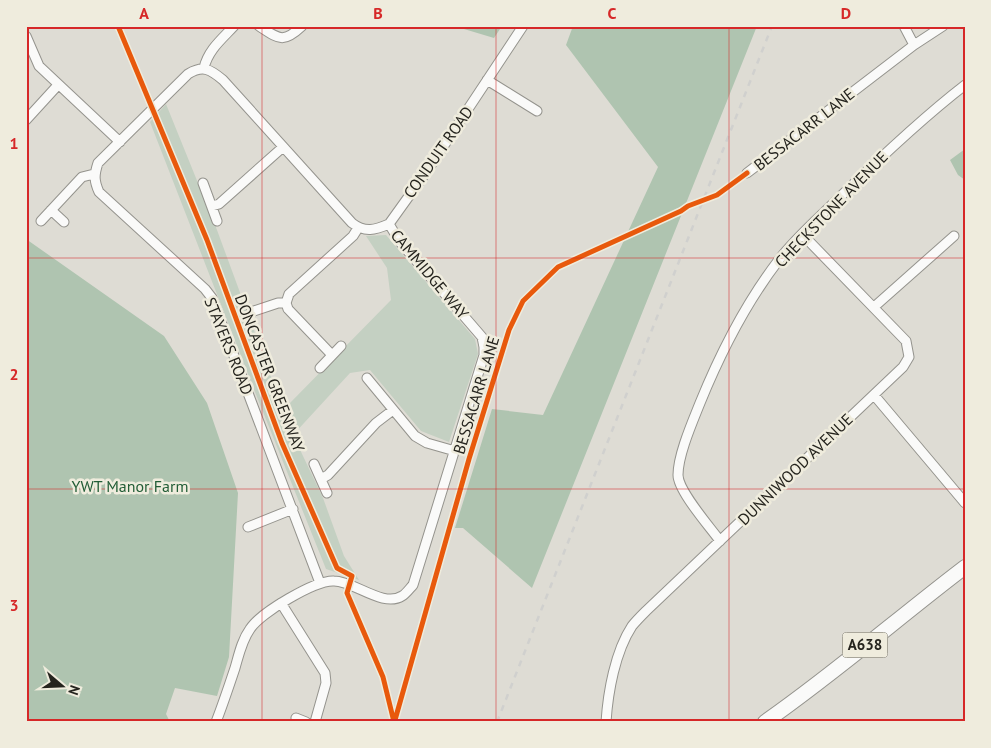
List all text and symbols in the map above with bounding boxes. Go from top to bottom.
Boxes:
text: A [139,3,149,23]
text: B [373,3,383,23]
text: C [608,3,617,23]
text: D [841,3,851,23]
street label: BESSACARR LANE [750,83,858,175]
street label: CONDUIT ROAD [399,102,477,202]
text: 1 [9,133,19,153]
street label: CHECKSTONE AVENUE [770,147,892,271]
street label: CAMMIDGE WAY [387,225,473,323]
street label: DONCASTER GREENWAY [231,291,309,455]
street label: STAYERS ROAD [200,294,258,398]
street label: BESSACARR LANE [449,334,503,456]
text: 2 [9,364,19,384]
street label: DUNNIWOOD AVENUE [733,409,857,529]
park label: YWT Manor Farm [72,476,188,496]
text: 3 [9,595,19,615]
road number: A638 [842,632,888,658]
north arrow [38,660,88,710]
text: N [64,683,84,698]

